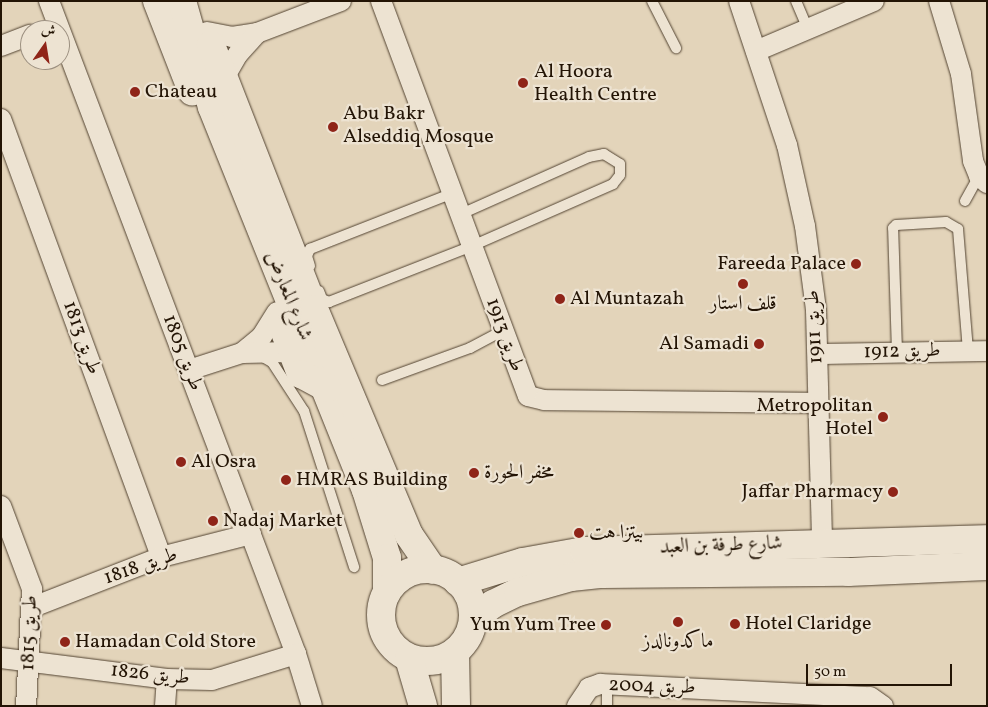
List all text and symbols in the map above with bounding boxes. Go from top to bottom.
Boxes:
north arrow [20,20,70,70]
text: ش [39,20,57,42]
place label: Al Hoora Health Centre [534,60,657,107]
marker: Al Hoora Health Centre [516,76,530,90]
place label: Chateau [145,80,217,104]
marker: Chateau [129,86,141,98]
place label: Abu Bakr Alseddiq Mosque [343,103,494,150]
marker: Abu Bakr Alseddiq Mosque [327,121,339,133]
street label: شارع المعارض [259,248,317,344]
place label: Fareeda Palace [717,252,846,276]
marker: Fareeda Palace [850,258,862,270]
marker: قلف استار [737,278,749,290]
place label: Al Muntazah [570,287,684,311]
street label: طريق 1911 [801,289,829,365]
place label: قلف استار [709,292,777,316]
marker: Al Muntazah [554,293,566,305]
street label: طريق 1913 [480,295,528,375]
street label: طريق 1813 [57,298,105,378]
street label: طريق 1805 [156,311,208,395]
place label: Al Samadi [659,332,749,356]
marker: Al Samadi [753,338,765,350]
street label: طريق 1912 [863,339,941,365]
place label: Metropolitan Hotel [756,394,873,441]
marker: Metropolitan Hotel [877,411,889,423]
place label: Al Osra [191,450,257,474]
marker: Al Osra [175,456,187,468]
place label: مخفر الحورة [484,461,554,485]
marker: مخفر الحورة [468,467,480,479]
place label: HMRAS Building [296,468,448,492]
marker: HMRAS Building [280,474,292,486]
place label: Jaffar Pharmacy [742,480,883,504]
marker: Jaffar Pharmacy [887,486,899,498]
place label: Nadaj Market [223,509,343,533]
marker: Nadaj Market [207,515,219,527]
place label: بيتزا هت [589,521,643,545]
marker: بيتزا هت [573,527,585,539]
street label: شارع طرفة بن العبد [659,532,783,560]
street label: طريق 1818 [101,543,181,591]
street label: طريق 1815 [17,595,43,671]
place label: Hotel Claridge [745,612,871,636]
place label: Yum Yum Tree [469,613,596,637]
marker: ماكدونالدز [672,616,684,628]
marker: Hotel Claridge [729,618,741,630]
marker: Yum Yum Tree [600,619,612,631]
place label: Hamadan Cold Store [75,630,256,654]
place label: ماكدونالدز [643,630,713,654]
marker: Hamadan Cold Store [59,636,71,648]
scale bar [808,654,954,686]
street label: طريق 1826 [109,659,191,691]
text: 50 m [814,662,846,683]
street label: طريق 2004 [608,673,696,701]

